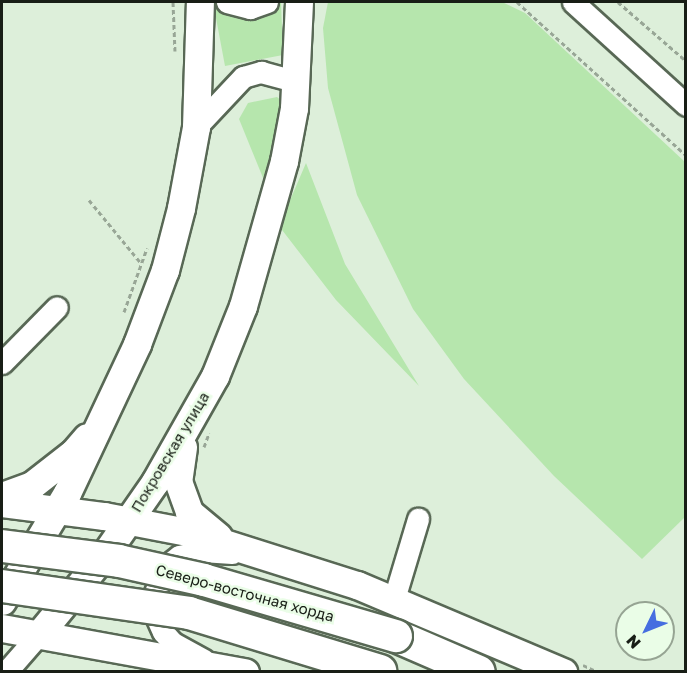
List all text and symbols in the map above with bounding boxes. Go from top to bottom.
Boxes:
street label: Покровская улица [127,389,213,515]
street label: Северо-восточная хорда [154,561,336,625]
north arrow [615,601,675,661]
text: N [622,631,645,653]

